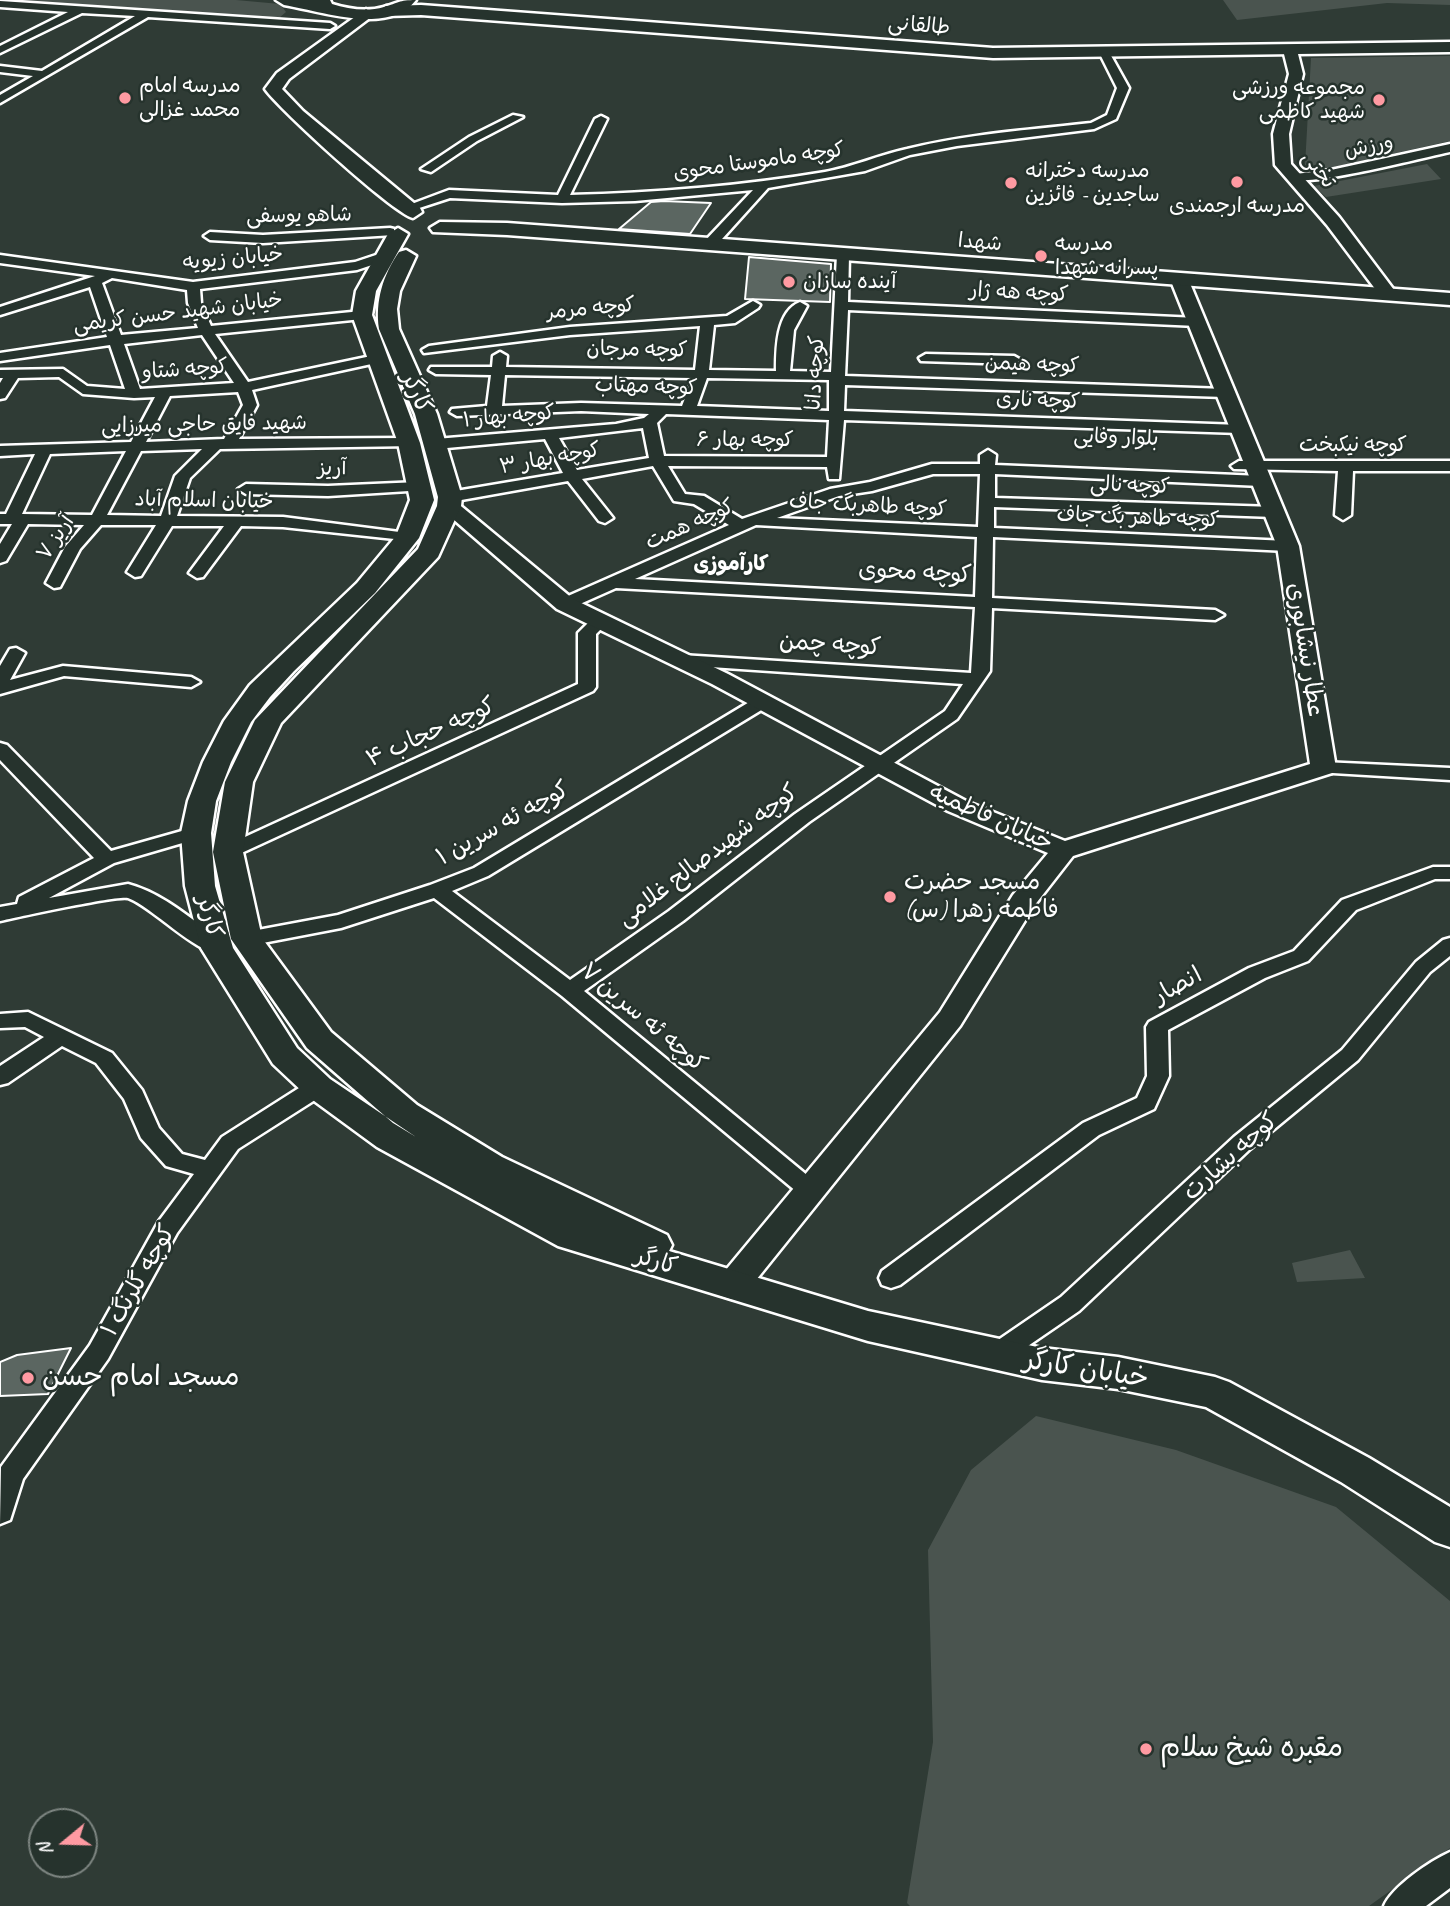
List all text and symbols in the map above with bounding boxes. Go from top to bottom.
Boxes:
street label: طالقانی [887,11,951,41]
place label: مدرسه امام محمد غزالی [139,73,241,123]
place label: مجموعه ورزشی شهید کاظمی [1232,75,1365,125]
marker: مدرسه امام محمد غزالی [117,90,133,106]
marker: مجموعه ورزشی شهید کاظمی [1371,92,1387,108]
street label: ورزش [1342,130,1396,164]
street label: کوچه ماموستا محوی [672,138,846,186]
street label: تختی [1296,146,1340,194]
place label: مدرسه دخترانه ساجدین - فائزین [1025,158,1160,208]
marker: مدرسه ارجمندی [1229,174,1245,190]
marker: مدرسه دخترانه ساجدین - فائزین [1003,175,1019,191]
place label: مدرسه ارجمندی [1169,193,1305,219]
street label: شاهو یوسفی [246,202,352,230]
street label: شهدا [957,229,1003,257]
place label: مدرسه پسرانه شهدا [1055,231,1158,281]
street label: خیابان زیویه [182,242,284,276]
marker: مدرسه پسرانه شهدا [1033,248,1049,264]
place label: آینده سازان [803,269,896,295]
marker: آینده سازان [781,274,797,290]
street label: کوچه هه ژار [969,278,1069,308]
street label: خیابان شهید حسن کریمی [72,288,284,338]
street label: کوچه مرمر [546,293,636,325]
street label: کوچه دانا [801,335,831,411]
street label: کوچه مرجان [586,337,688,363]
street label: کوچه هیمن [984,351,1080,379]
street label: کوچه شتاو [141,354,229,386]
street label: کارگر [394,368,438,418]
street label: کوچه مهتاب [594,373,698,401]
street label: کوچه ناری [995,387,1081,415]
street label: کوچه بهار ۱ [462,400,556,434]
street label: شهید فایق حاجی میرزایی [101,411,307,439]
street label: بلوار وفایی [1073,424,1159,452]
street label: کوچه بهار ۶ [696,427,794,453]
street label: کوچه نیکبخت [1299,432,1407,458]
street label: کوچه بهار ۳ [498,438,602,480]
street label: آریز [317,456,347,482]
street label: کوچه نالی [1090,472,1170,500]
street label: خیابان اسلام آباد [134,487,274,515]
street label: کوچه طاهربگ جاف [788,489,948,523]
street label: کوچه همت [642,494,738,556]
street label: کوچه طاهر بگ جاف [1056,503,1220,533]
street label: آریز ۷ [32,511,80,565]
district label: کارآموزی [694,551,768,577]
street label: کوچه محوی [858,556,972,590]
street label: عطار نیشابوری [1280,581,1330,719]
street label: کوچه چمن [778,627,882,663]
street label: کوچه حجاب ۴ [362,692,500,774]
street label: کوچه ئه سرین ۱ [431,776,575,872]
street label: کوچه شهیدصالح غلامی [612,778,804,934]
street label: خیابان فاطمیه [925,778,1057,858]
place label: مسجد حضرت فاطمه زهرا (س) [904,869,1059,925]
marker: مسجد حضرت فاطمه زهرا (س) [882,889,898,905]
street label: کارگر [190,893,228,941]
street label: کوچه ئه سرین ۷ [574,957,712,1079]
street label: انصار [1149,961,1207,1011]
street label: کوچه بشارت [1177,1107,1285,1207]
street label: کوچه گلرنگ ۱ [96,1220,182,1342]
street label: کارگر [631,1242,681,1282]
street label: خیابان کارگر [1021,1344,1151,1396]
place label: مسجد امام حسن [42,1361,240,1395]
marker: مسجد امام حسن [20,1370,36,1386]
place label: مقبره شیخ سلام [1160,1732,1343,1766]
marker: مقبره شیخ سلام [1138,1741,1154,1757]
north arrow [28,1808,98,1878]
text: N [32,1840,58,1859]

